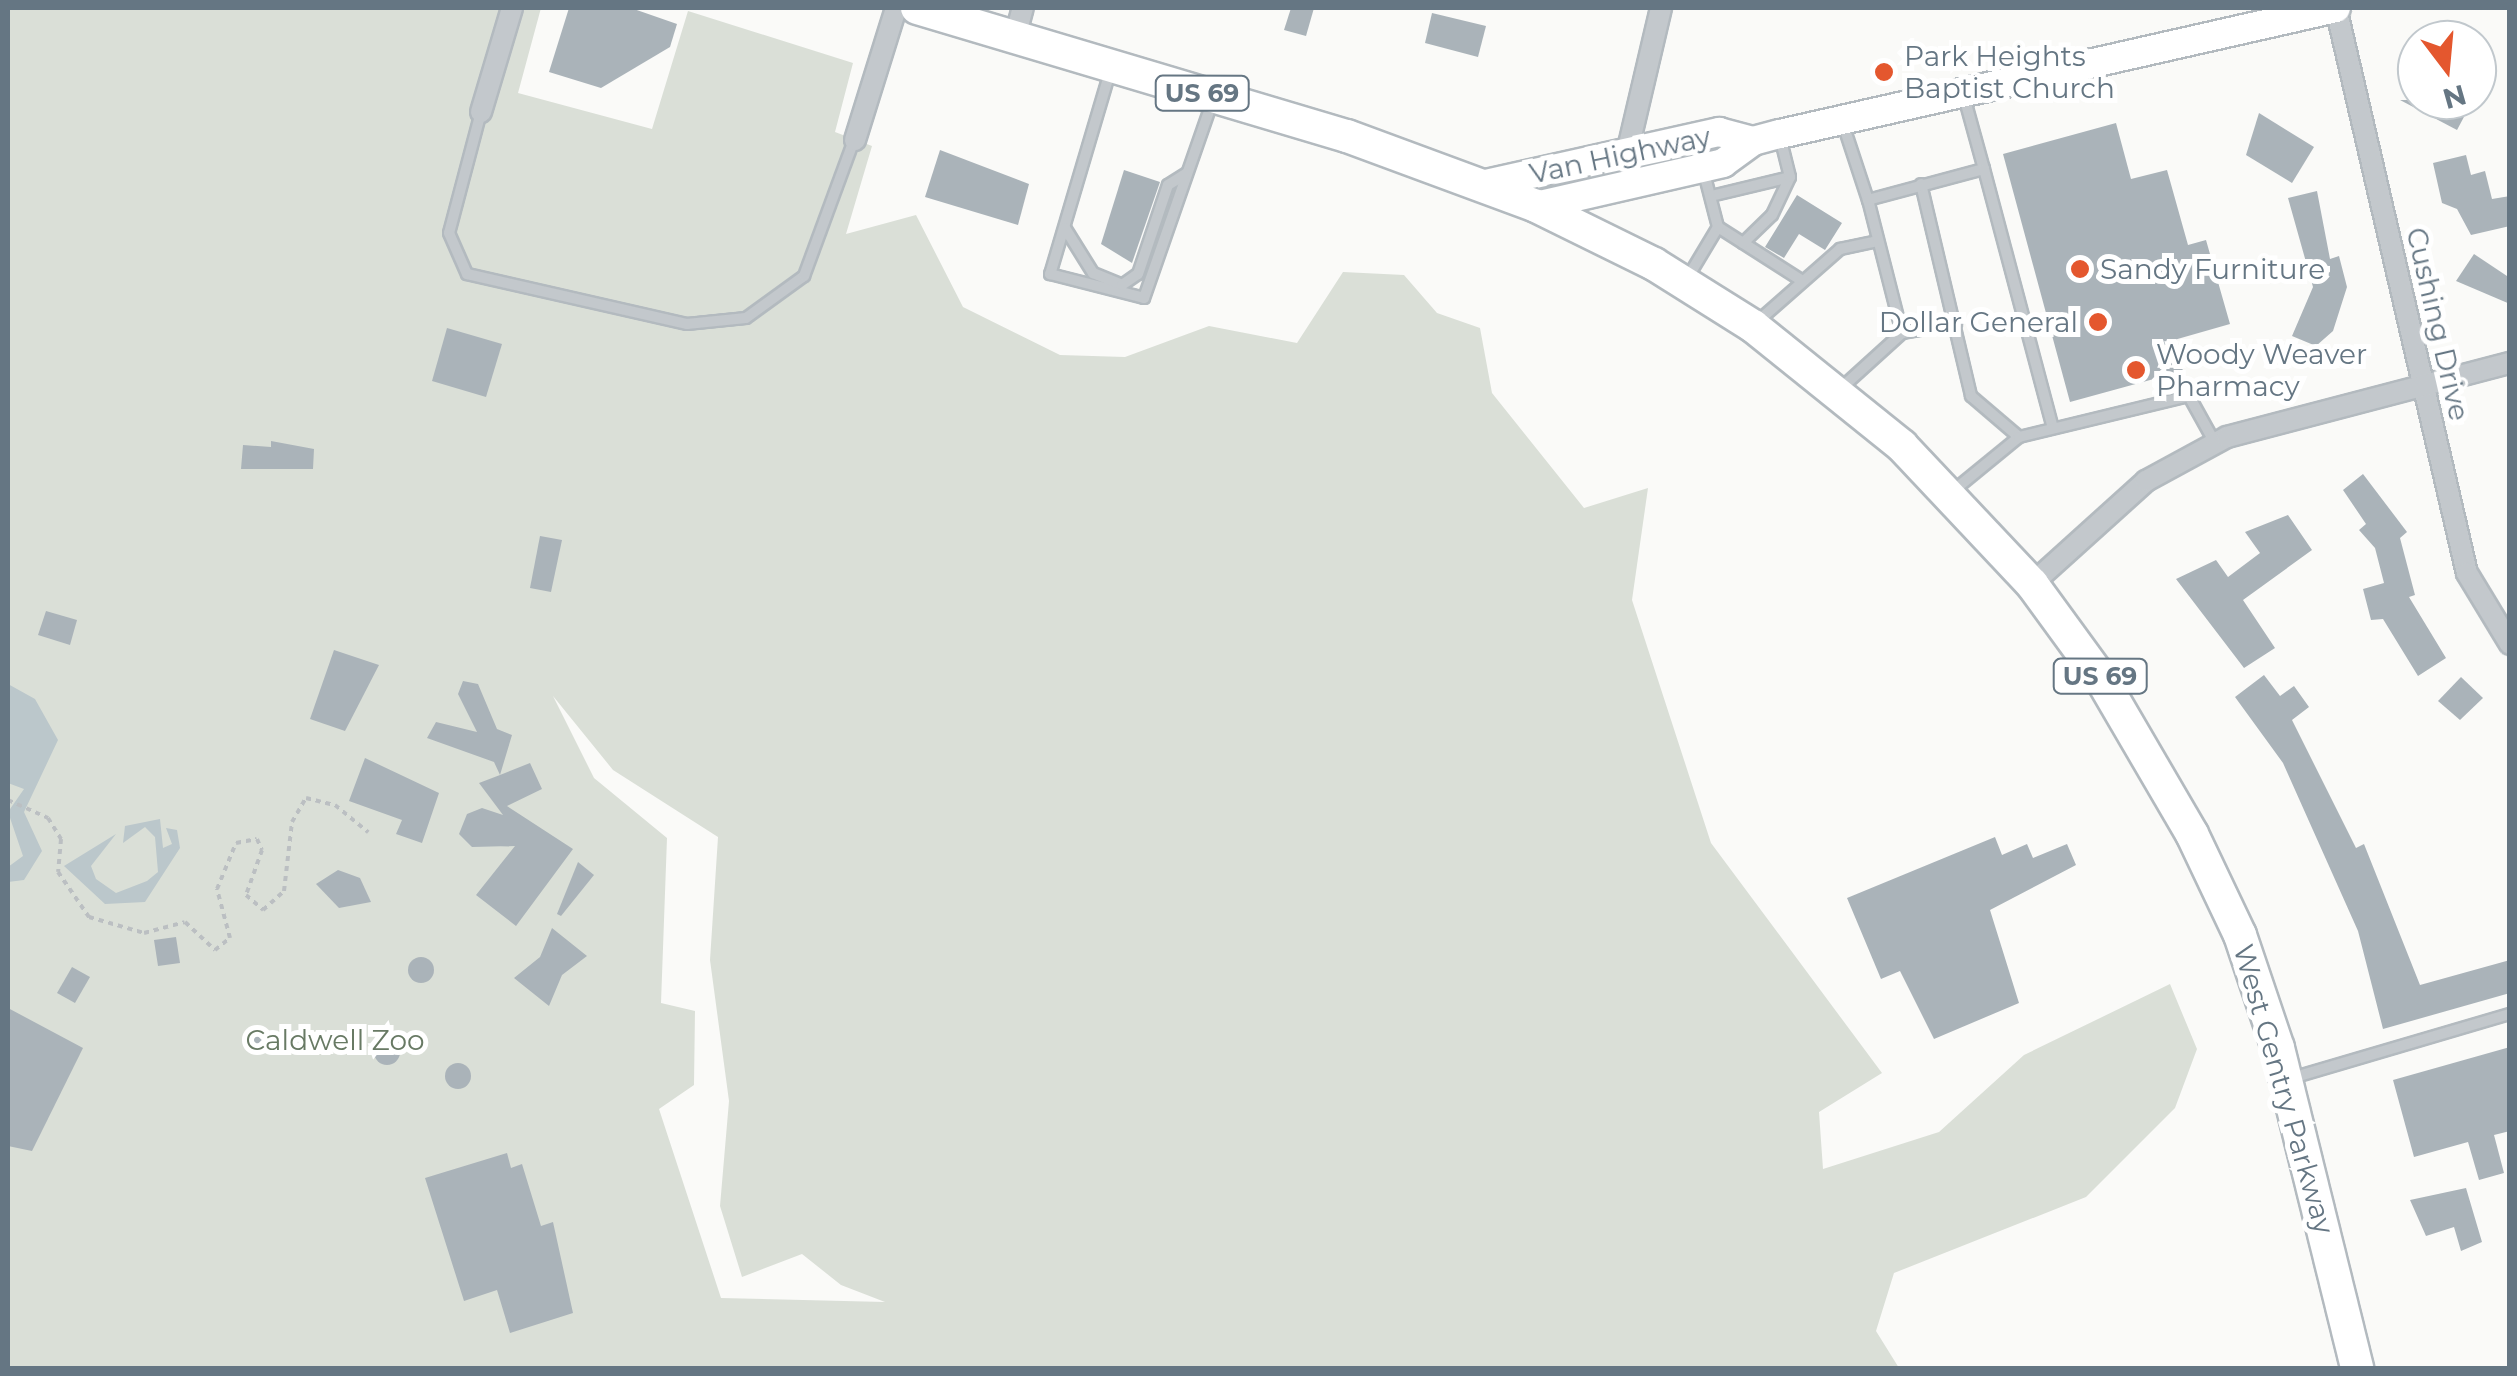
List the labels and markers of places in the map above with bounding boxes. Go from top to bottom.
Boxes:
place label: Park Heights Baptist Church [1904,39,2115,105]
marker: Park Heights Baptist Church [1873,61,1895,83]
place label: Sandy Furniture [2100,252,2325,286]
marker: Sandy Furniture [2069,258,2091,280]
place label: Dollar General [1879,305,2078,339]
marker: Dollar General [2087,311,2109,333]
place label: Woody Weaver Pharmacy [2156,337,2367,403]
marker: Woody Weaver Pharmacy [2125,359,2147,381]

